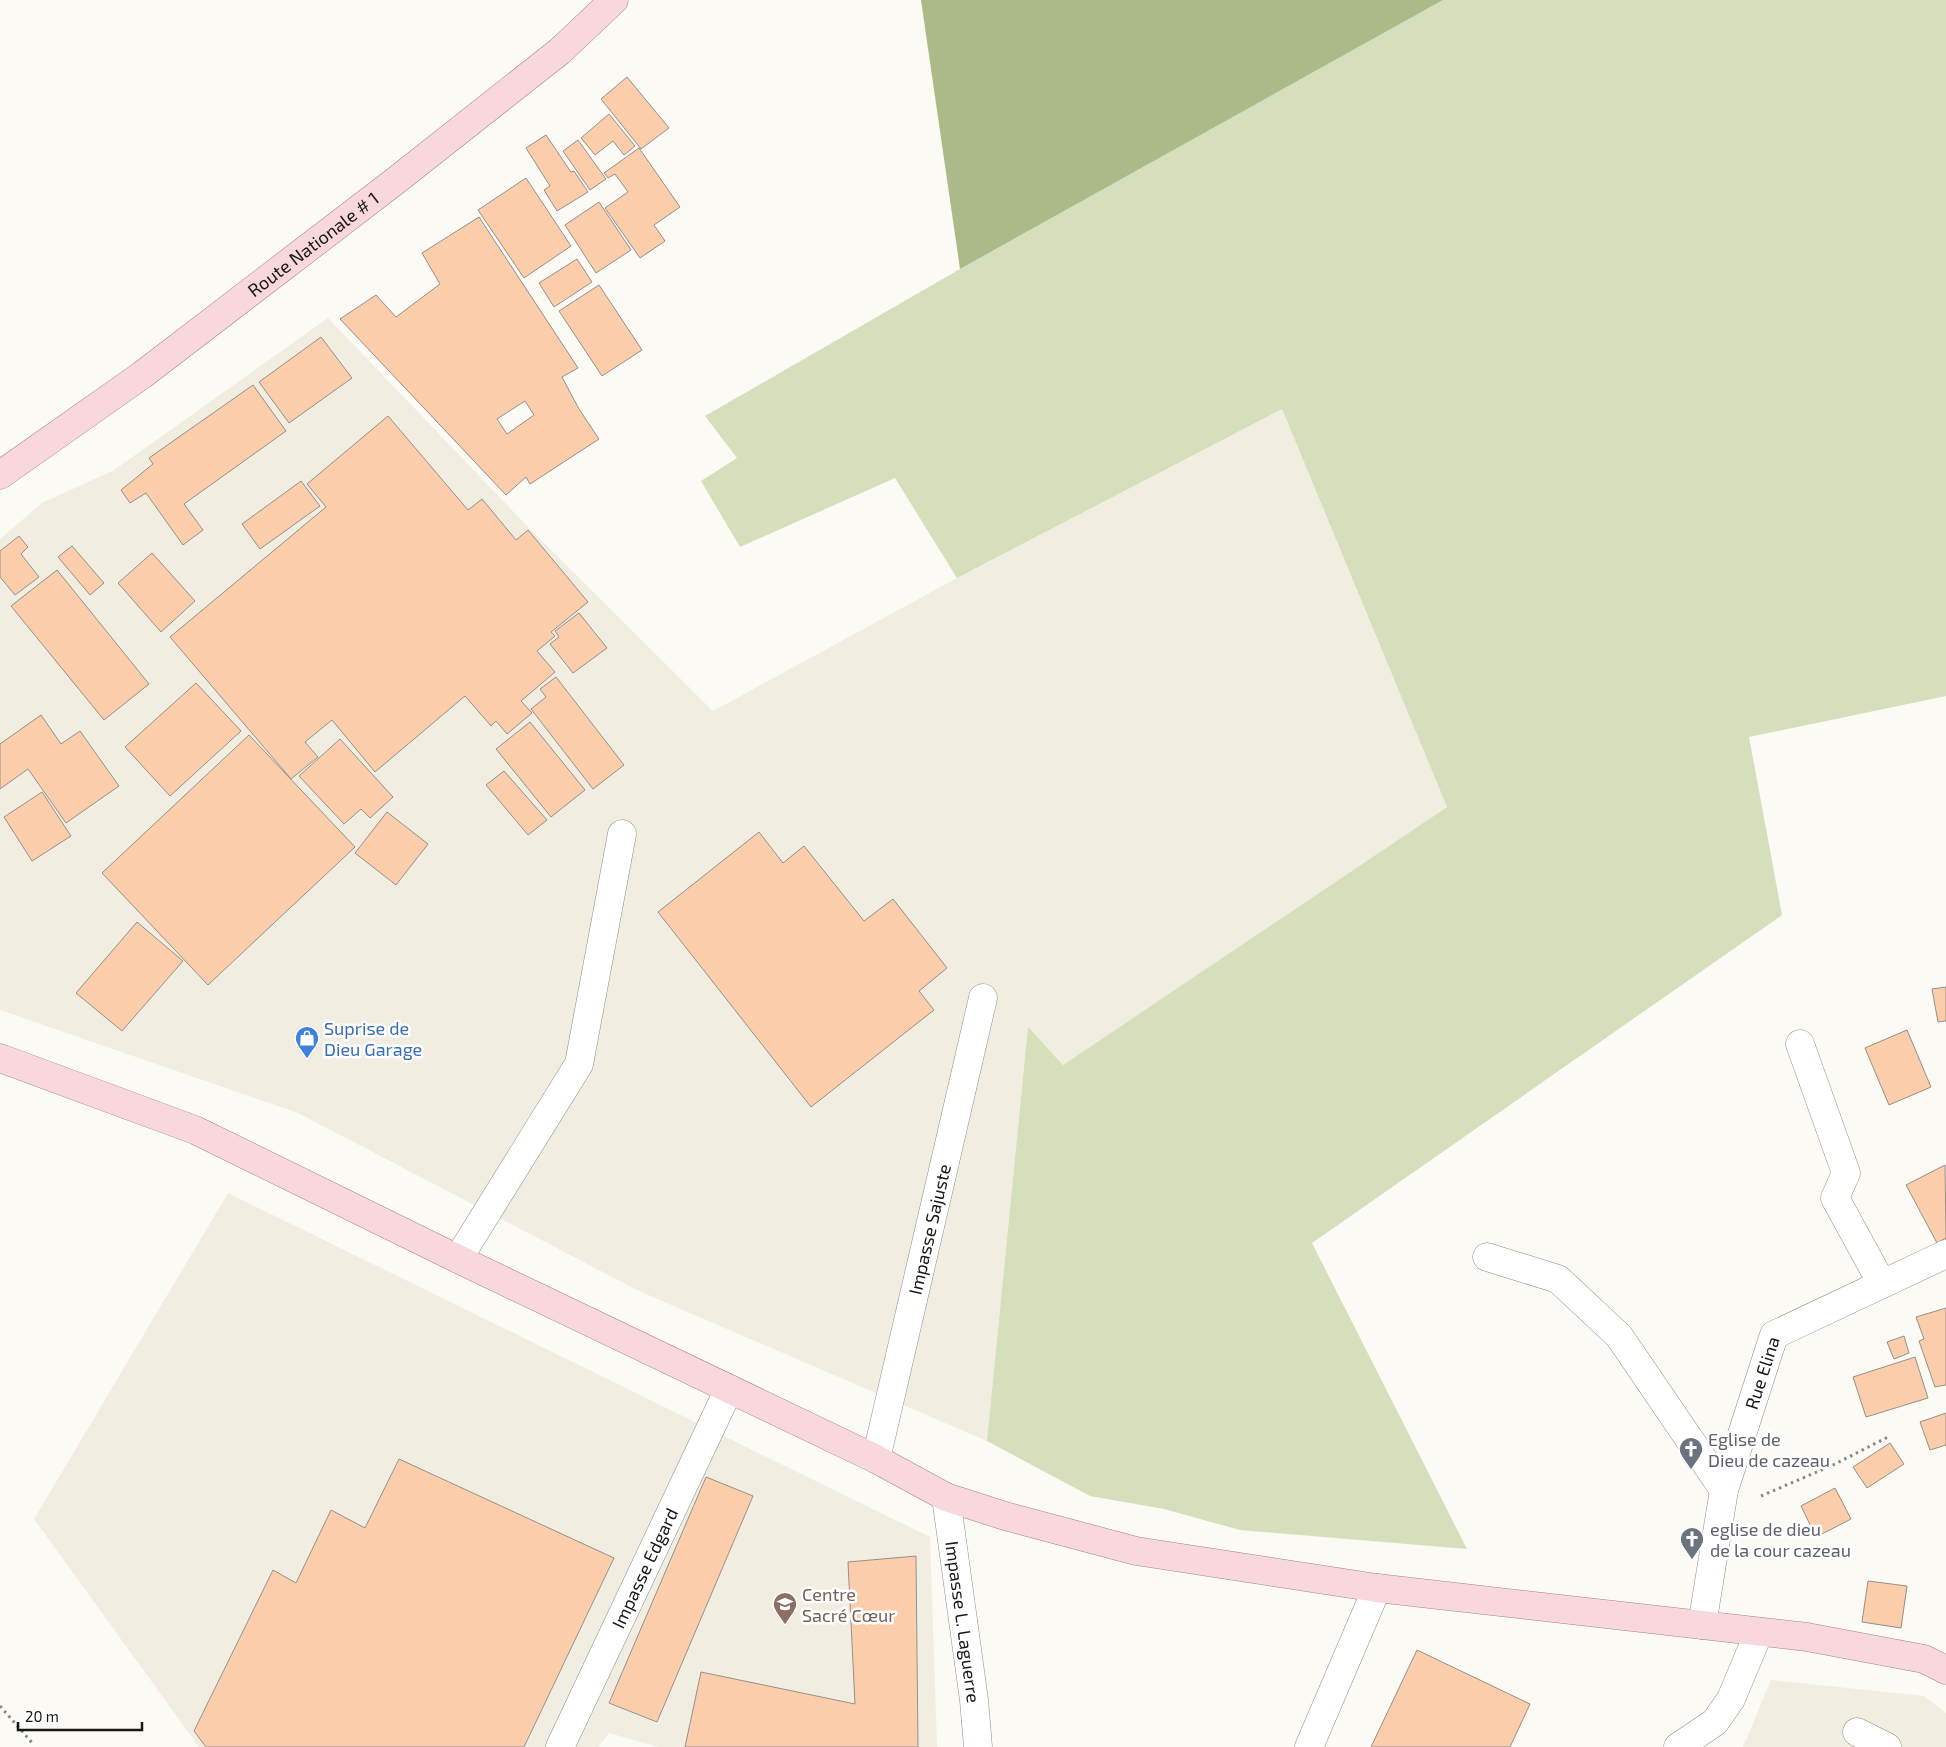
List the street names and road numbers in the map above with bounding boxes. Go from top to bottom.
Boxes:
street label: Route Nationale # 1 [243,187,383,301]
street label: Impasse Sajuste [904,1162,955,1297]
street label: Rue Elina [1740,1333,1784,1412]
street label: Impasse Edgard [607,1504,682,1632]
street label: Impasse L. Laguerre [941,1539,985,1704]

